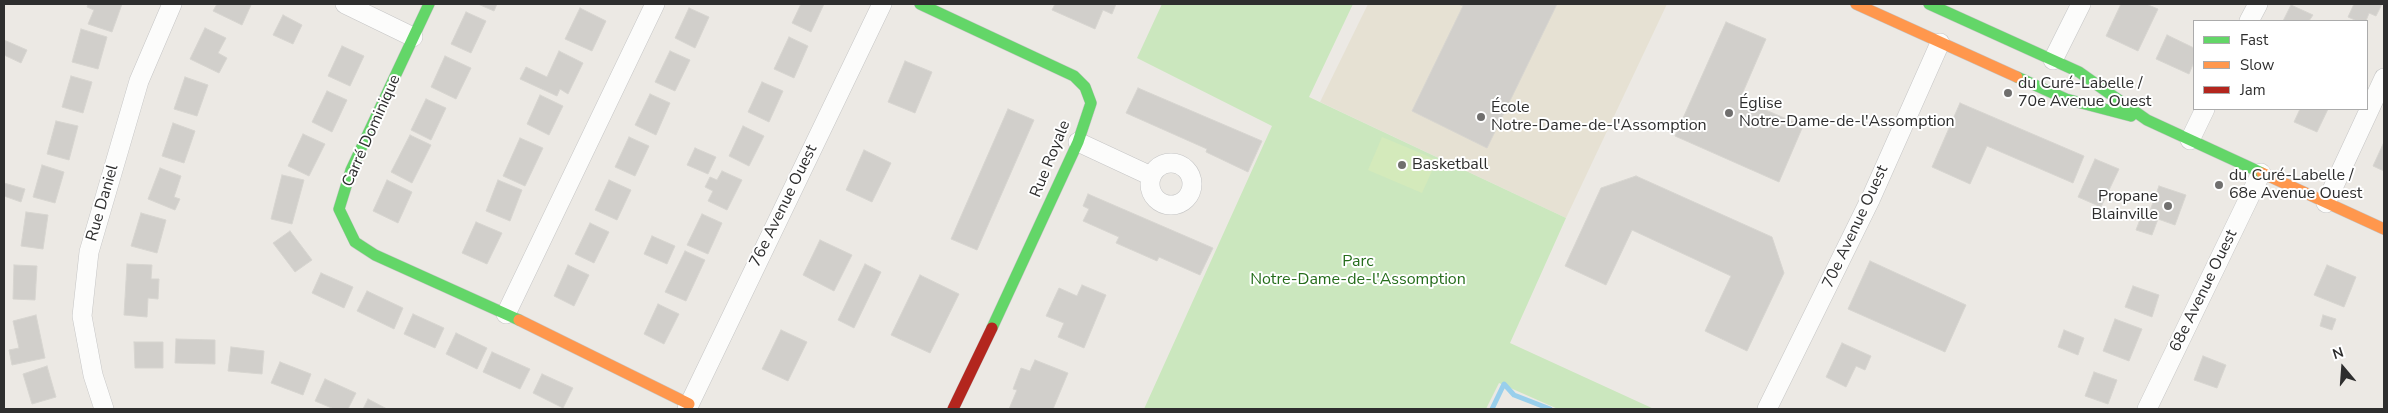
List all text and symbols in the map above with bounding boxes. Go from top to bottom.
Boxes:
legend [2193,20,2368,110]
text: Fast [2240,30,2268,50]
text: Slow [2240,55,2274,75]
street label: Carré Dominique [339,72,405,190]
place label: du Curé-Labelle / 70e Avenue Ouest [2018,74,2151,112]
text: Jam [2240,80,2266,100]
marker: du Curé-Labelle / 70e Avenue Ouest [2002,87,2014,99]
place label: Église Notre-Dame-de-l'Assomption [1739,94,1955,132]
place label: École Notre-Dame-de-l'Assomption [1491,98,1707,136]
marker: Église Notre-Dame-de-l'Assomption [1723,107,1735,119]
marker: École Notre-Dame-de-l'Assomption [1475,111,1487,123]
street label: Rue Royale [1027,118,1075,200]
street label: 76e Avenue Ouest [746,142,822,270]
place label: Basketball [1412,155,1488,175]
marker: Basketball [1396,159,1408,171]
street label: Rue Daniel [83,163,123,243]
street label: 70e Avenue Ouest [1819,163,1893,291]
place label: du Curé-Labelle / 68e Avenue Ouest [2229,166,2362,204]
marker: du Curé-Labelle / 68e Avenue Ouest [2213,179,2225,191]
place label: Propane Blainville [2091,187,2158,225]
marker: Propane Blainville [2162,200,2174,212]
street label: 68e Avenue Ouest [2166,227,2242,355]
park label: Parc Notre-Dame-de-l'Assomption [1250,252,1466,290]
north arrow [2318,343,2368,393]
text: N [2330,343,2346,364]

